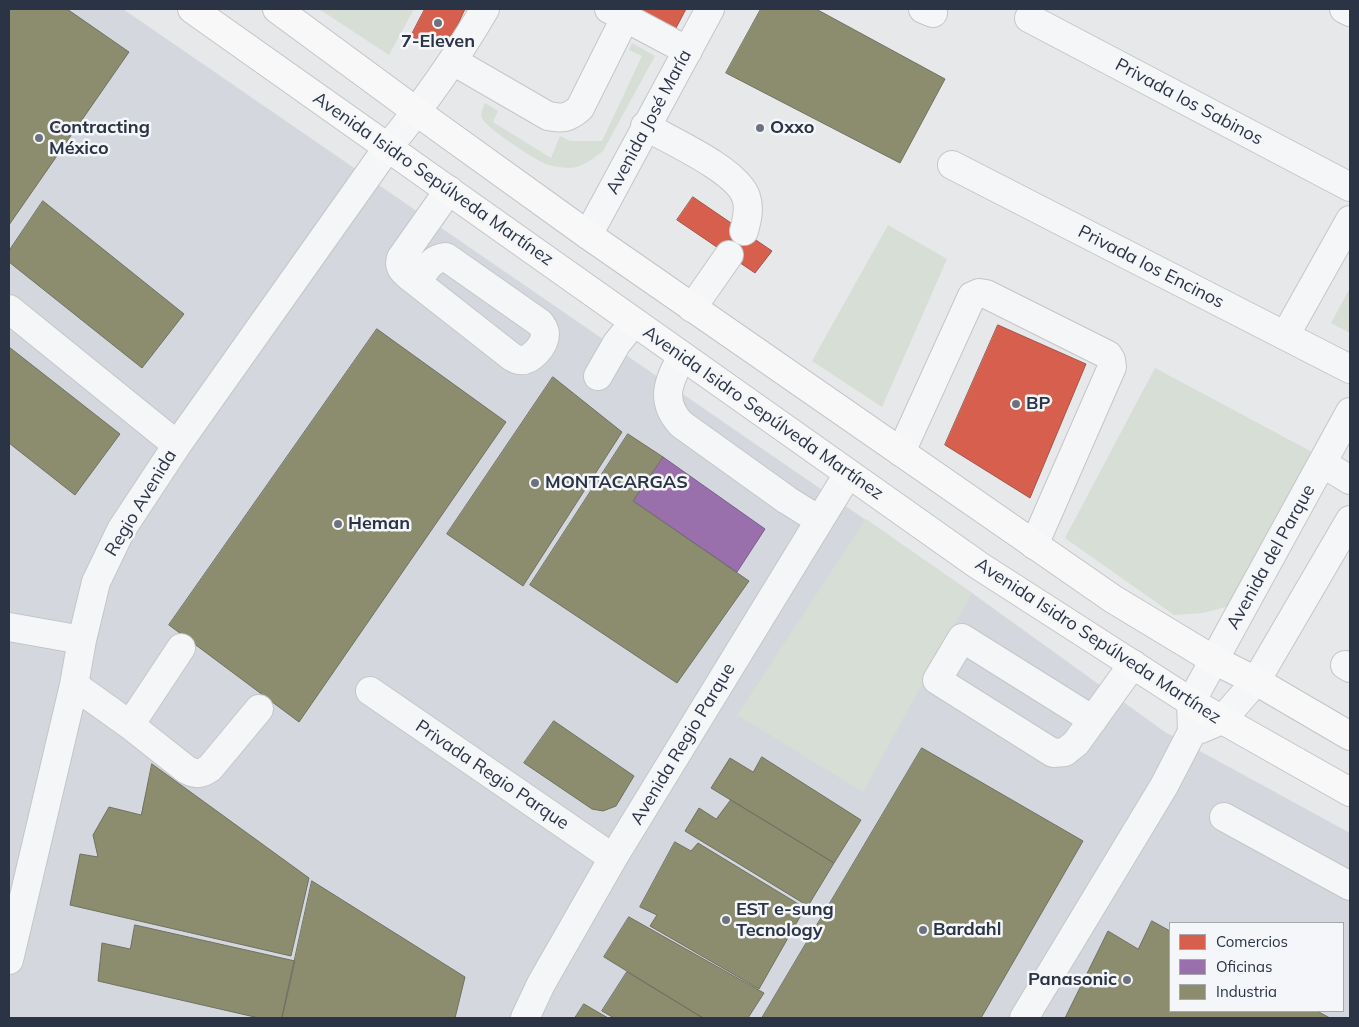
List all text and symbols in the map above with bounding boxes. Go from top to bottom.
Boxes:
marker: 7-Eleven [432,17,444,29]
place label: 7-Eleven [401,31,475,53]
street label: Avenida José María [602,46,696,198]
street label: Privada los Sabinos [1112,54,1266,150]
street label: Avenida Isidro Sepúlveda Martínez [309,87,557,271]
place label: Contracting México [49,117,150,160]
place label: Oxxo [770,117,814,139]
marker: Oxxo [754,122,766,134]
marker: Contracting México [33,132,45,144]
street label: Privada los Encinos [1074,221,1228,313]
street label: Avenida Isidro Sepúlveda Martínez [639,321,887,505]
place label: BP [1026,393,1050,415]
marker: BP [1010,398,1022,410]
street label: Regio Avenida [101,446,181,560]
place label: MONTACARGAS [545,472,688,494]
marker: MONTACARGAS [529,477,541,489]
street label: Avenida del Parque [1222,481,1320,633]
place label: Heman [348,513,410,535]
marker: Heman [332,518,344,530]
street label: Avenida Isidro Sepúlveda Martínez [971,553,1225,729]
street label: Avenida Regio Parque [626,659,740,829]
street label: Privada Regio Parque [411,716,573,834]
place label: EST e-sung Tecnology [736,899,834,942]
marker: EST e-sung Tecnology [720,914,732,926]
place label: Bardahl [933,919,1001,941]
legend [1169,922,1344,1012]
marker: Bardahl [917,924,929,936]
text: Comercios [1216,932,1288,951]
text: Oficinas [1216,957,1272,976]
place label: Panasonic [1028,969,1117,991]
marker: Panasonic [1121,974,1133,986]
text: Industria [1216,982,1277,1001]

